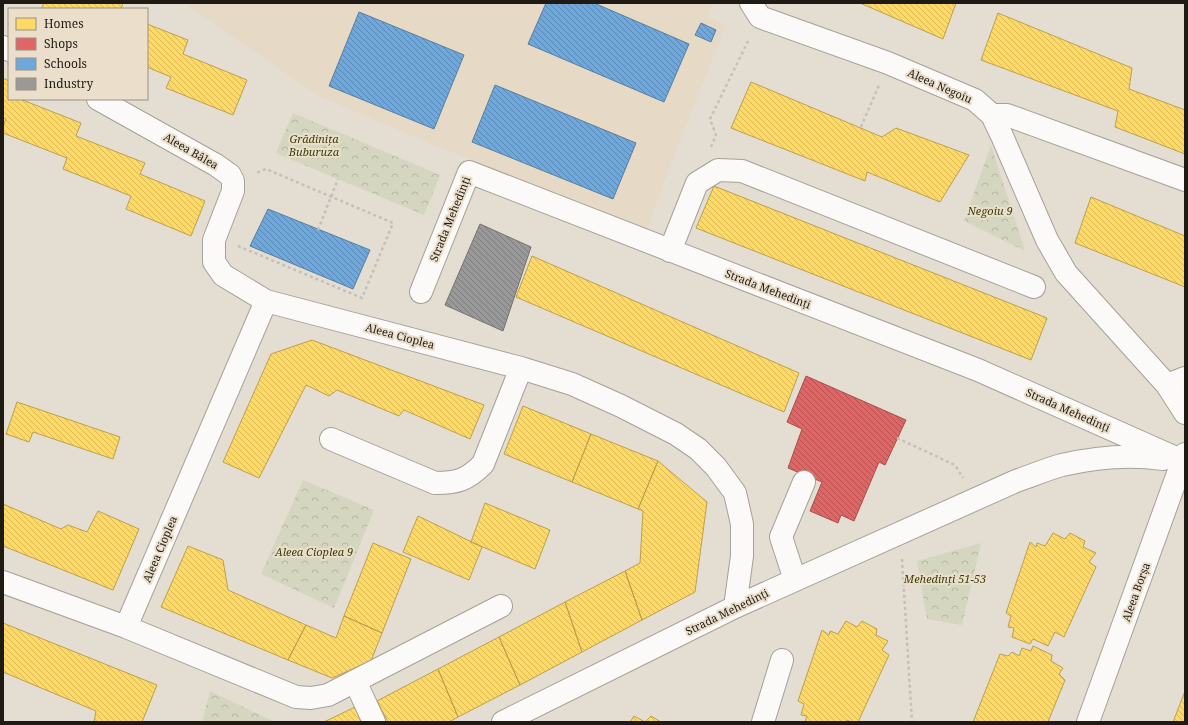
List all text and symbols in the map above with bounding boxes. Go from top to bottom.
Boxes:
legend [8,8,148,100]
text: Homes [44,15,84,32]
text: Shops [44,35,78,52]
text: Schools [44,55,87,72]
street label: Aleea Negoiu [906,65,975,106]
text: Industry [44,75,93,92]
street label: Aleea Bâlea [161,129,221,172]
park label: Grădinița Buburuza [288,131,340,159]
street label: Strada Mehedinți [426,174,474,264]
park label: Negoiu 9 [966,203,1013,218]
street label: Strada Mehedinți [723,265,814,312]
street label: Aleea Cioplea [364,319,436,352]
street label: Strada Mehedinți [1024,384,1113,435]
street label: Aleea Cioplea [139,513,180,584]
park label: Aleea Cioplea 9 [274,544,353,559]
street label: Aleea Borșa [1118,560,1153,623]
park label: Mehedinți 51-53 [903,571,986,586]
street label: Strada Mehedinți [683,585,771,638]

